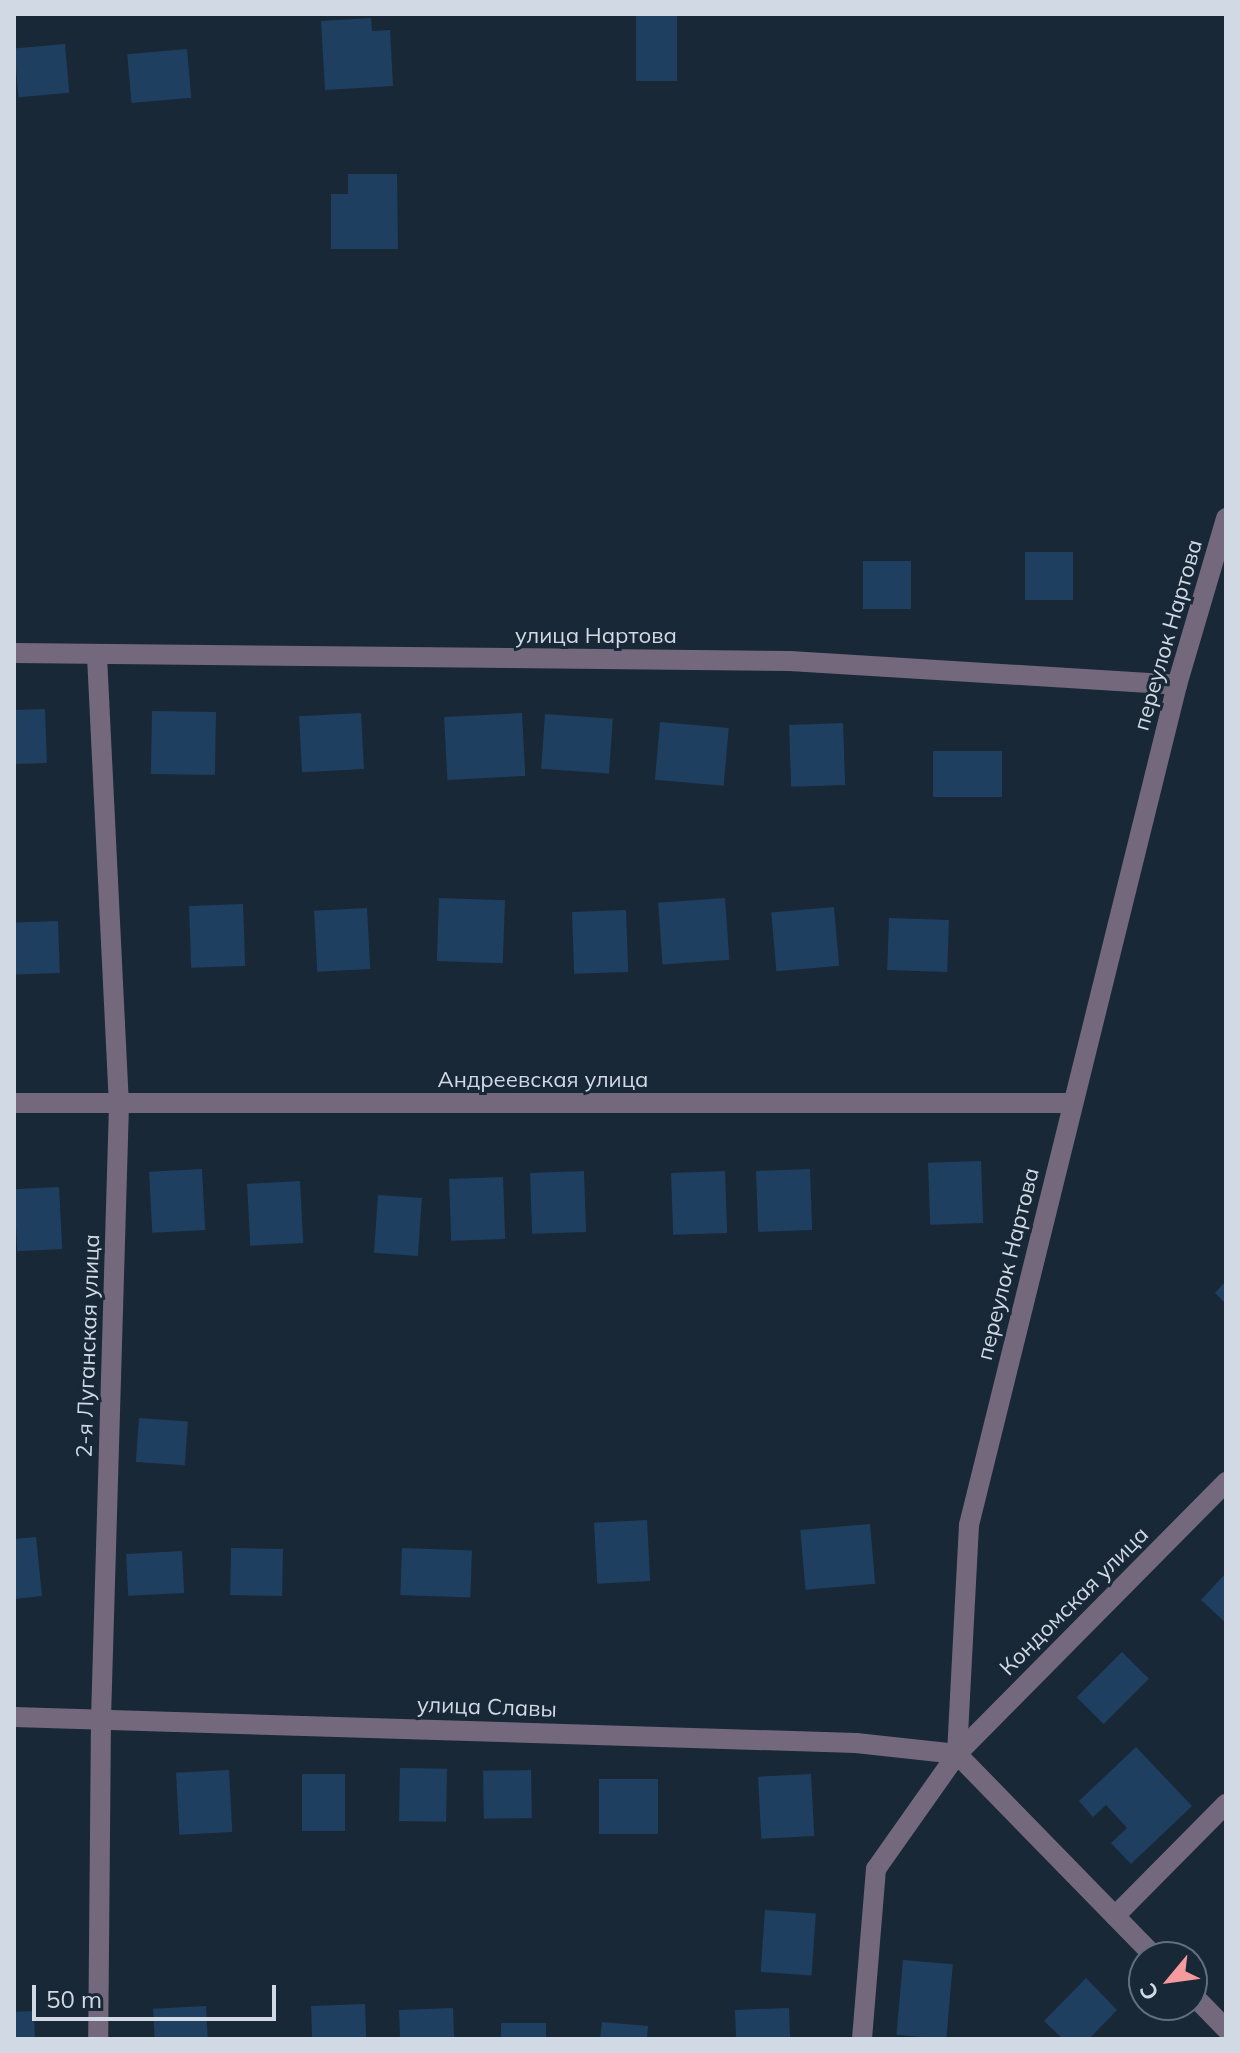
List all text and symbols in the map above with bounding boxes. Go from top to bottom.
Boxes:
street label: переулок Нартова [1128,536,1208,734]
street label: улица Нартова [515,623,677,649]
street label: Андреевская улица [437,1067,649,1093]
street label: переулок Нартова [971,1165,1045,1363]
street label: 2-я Луганская улица [71,1234,105,1458]
street label: Кондомская улица [994,1521,1154,1681]
street label: улица Славы [417,1691,557,1723]
north arrow [1128,1941,1208,2021]
scale bar [36,1969,280,2019]
text: С [1133,1978,1165,2005]
text: 50 m [46,1984,102,2014]

